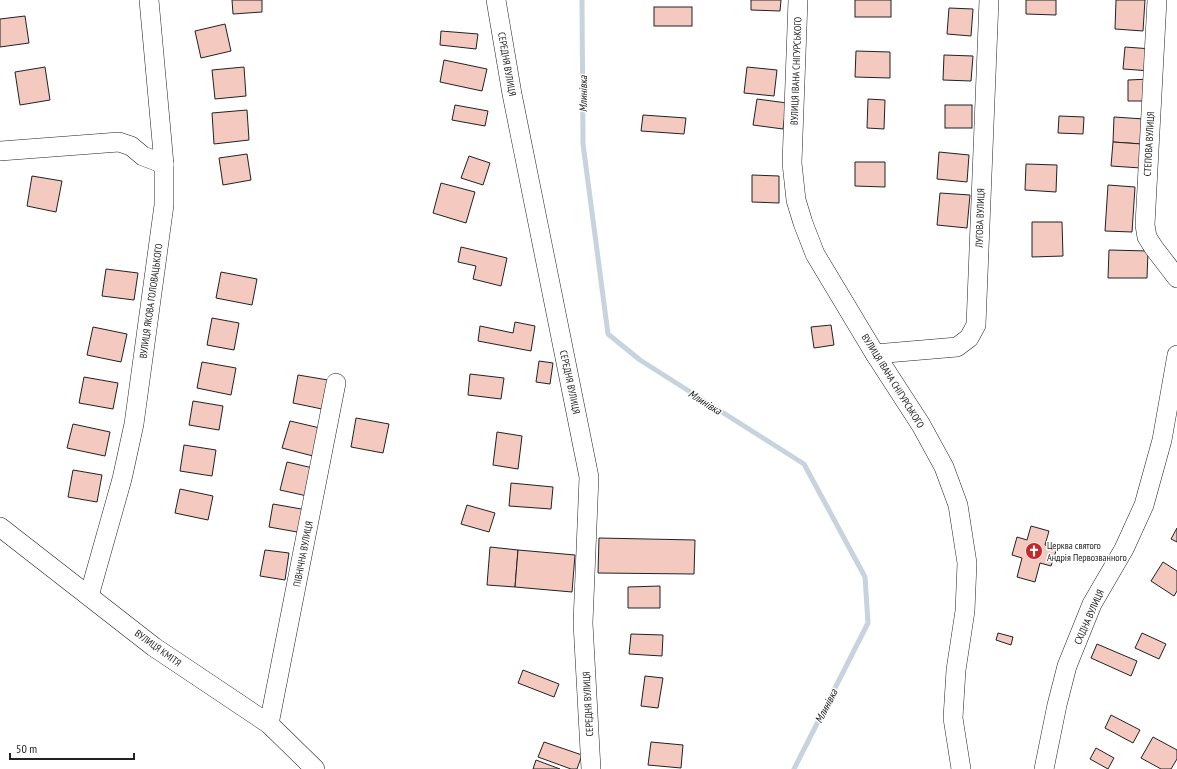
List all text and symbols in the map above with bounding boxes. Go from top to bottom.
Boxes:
street label: ВУЛИЦЯ ІВАНА СНІГУРСЬКОГО [788,16,804,125]
street label: СЕРЕДНЯ ВУЛИЦЯ [495,31,519,97]
water label: Млинівка [576,75,590,112]
street label: СТЕПОВА ВУЛИЦЯ [1141,111,1157,177]
street label: ЛУГОВА ВУЛИЦЯ [972,188,988,249]
street label: ВУЛИЦЯ ЯКОВА ГОЛОВАЦЬКОГО [136,242,166,359]
street label: ВУЛИЦЯ ІВАНА СНІГУРСЬКОГО [859,332,928,431]
street label: СЕРЕДНЯ ВУЛИЦЯ [557,349,583,415]
water label: Млинівка [686,386,725,418]
street label: ПІВНІЧНА ВУЛИЦЯ [290,520,316,588]
place label: Церква святого Андрія Первозванного [1047,539,1127,564]
church icon: Церква святого Андрія Первозванного [1024,541,1044,561]
street label: СХІДНА ВУЛИЦЯ [1071,588,1107,646]
street label: ВУЛИЦЯ КМІТЯ [132,627,184,669]
street label: СЕРЕДНЯ ВУЛИЦЯ [580,671,596,737]
water label: Млинівка [811,686,841,725]
scale bar [10,735,134,761]
text: 50 m [16,741,37,756]

